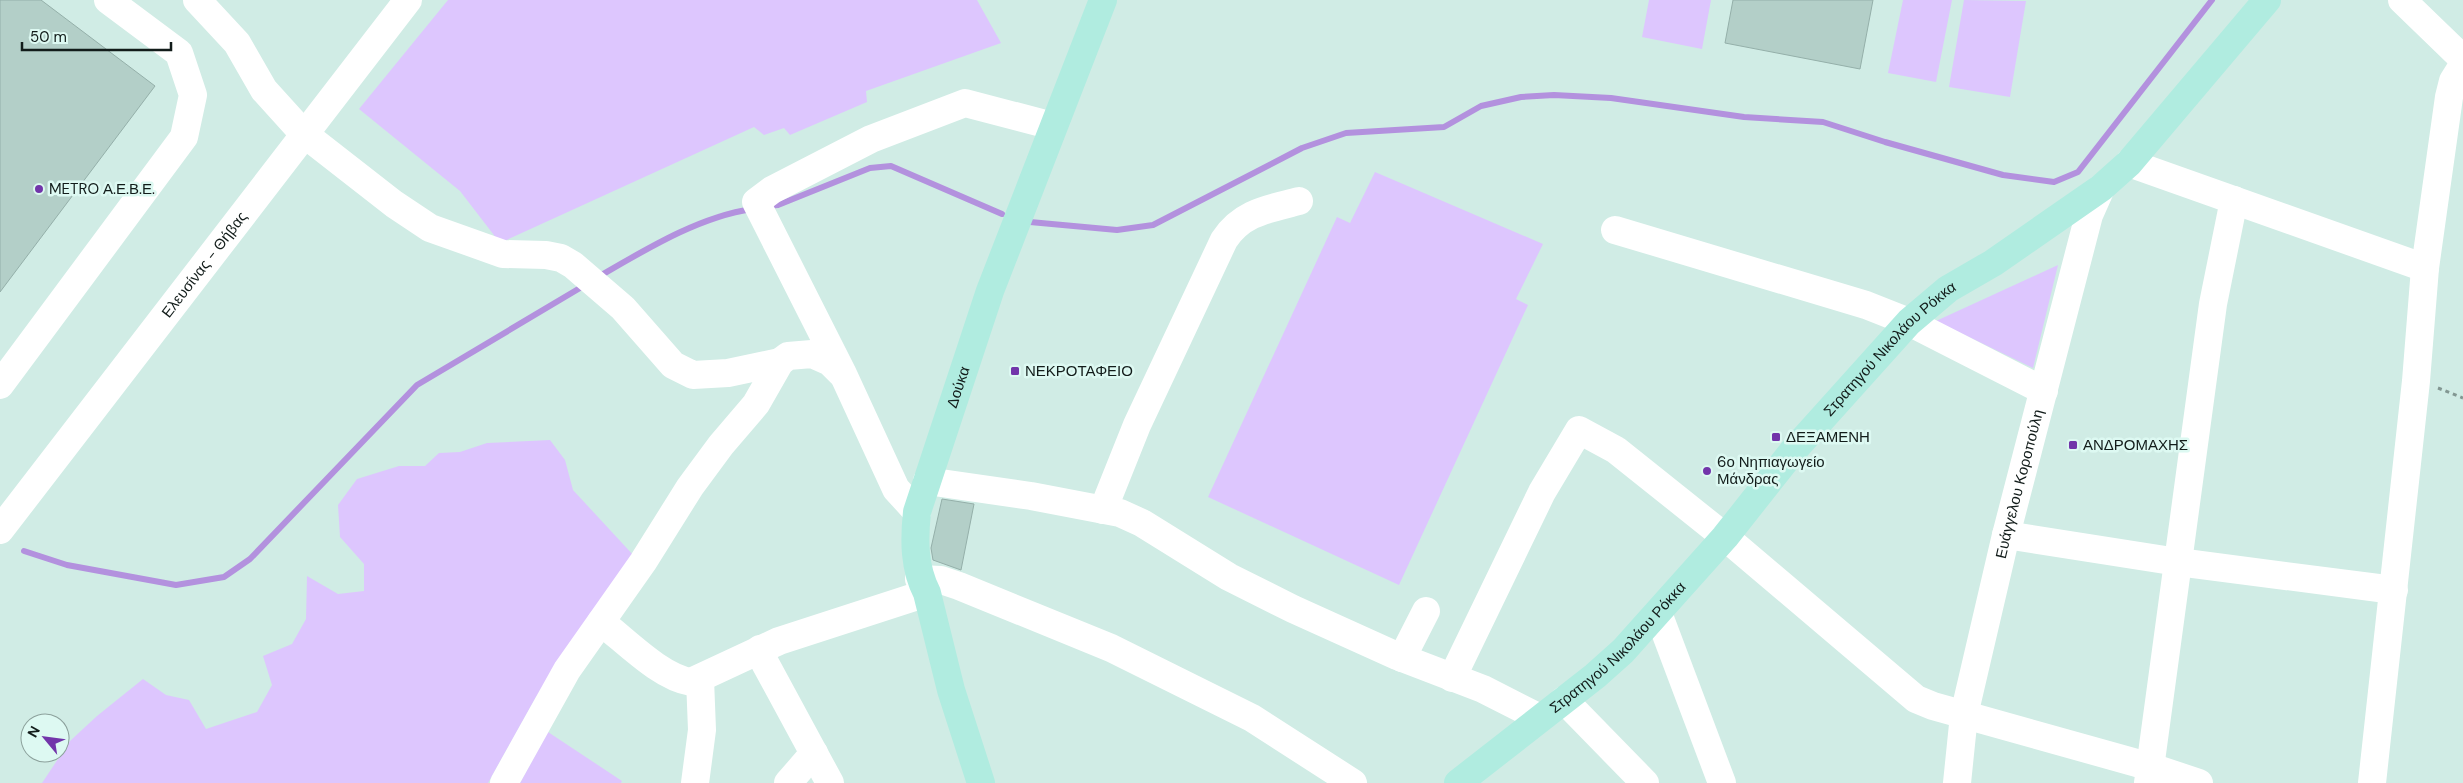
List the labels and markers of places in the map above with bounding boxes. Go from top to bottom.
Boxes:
place label: METRO Α.Ε.Β.Ε. [49,179,155,199]
marker: METRO Α.Ε.Β.Ε. [33,183,45,195]
place label: ΝΕΚΡΟΤΑΦΕΙΟ [1025,361,1133,381]
marker: ΝΕΚΡΟΤΑΦΕΙΟ [1009,365,1021,377]
place label: ΔΕΞΑΜΕΝΗ [1786,427,1870,447]
marker: ΔΕΞΑΜΕΝΗ [1770,431,1782,443]
place label: ΑΝΔΡΟΜΑΧΗΣ [2083,435,2188,455]
marker: ΑΝΔΡΟΜΑΧΗΣ [2067,439,2079,451]
place label: 6ο Νηπιαγωγείο Μάνδρας [1717,452,1825,489]
marker: 6ο Νηπιαγωγείο Μάνδρας [1701,465,1713,477]

